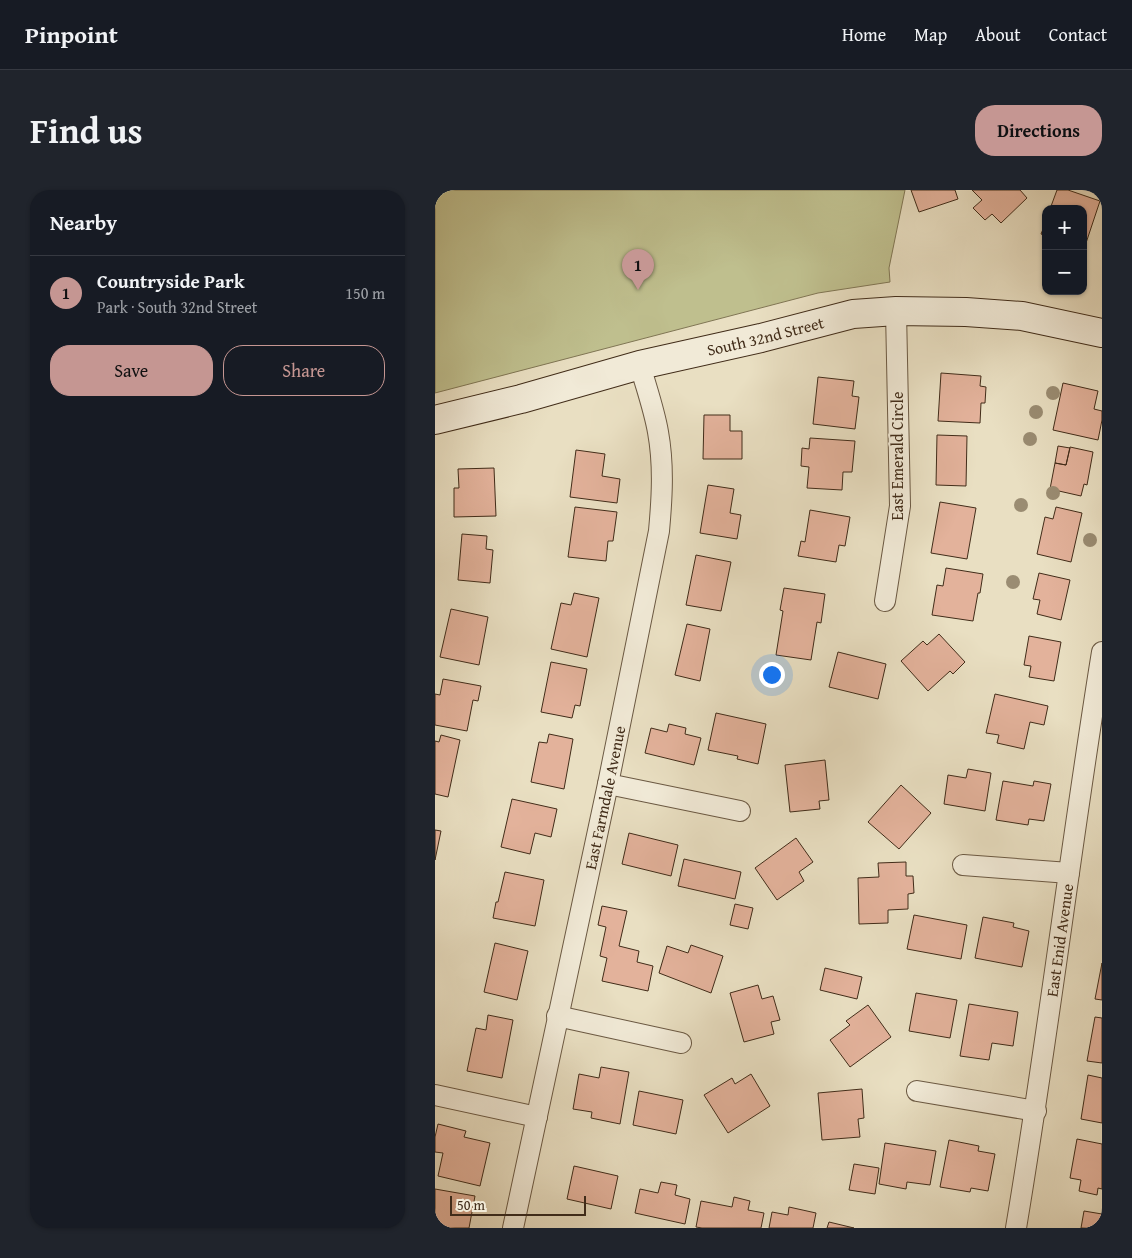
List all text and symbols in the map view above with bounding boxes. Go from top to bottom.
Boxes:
text: Pinpoint [25,17,118,52]
text: Home [842,21,886,48]
text: Map [914,21,947,48]
text: About [975,21,1021,48]
text: Contact [1049,21,1107,48]
text: Find us [30,105,143,156]
button: Directions [975,105,1102,156]
map controls [1042,205,1087,295]
button: + [1042,205,1087,250]
text: Nearby [50,207,117,238]
pin: 1 [622,249,654,290]
button: − [1042,250,1087,295]
text: Countryside Park [97,267,244,295]
text: 1 [62,281,70,305]
text: 150 m [345,281,385,305]
text: Park · South 32nd Street [97,295,257,319]
street label: South 32nd Street [705,310,827,362]
button: Save [50,345,213,396]
button: Share [223,345,385,396]
street label: East Emerald Circle [885,392,909,520]
your location [759,662,785,688]
street label: East Farmdale Avenue [578,724,631,872]
street label: East Enid Avenue [1039,882,1079,998]
scale bar [450,1193,586,1216]
text: 50 m [457,1195,485,1215]

